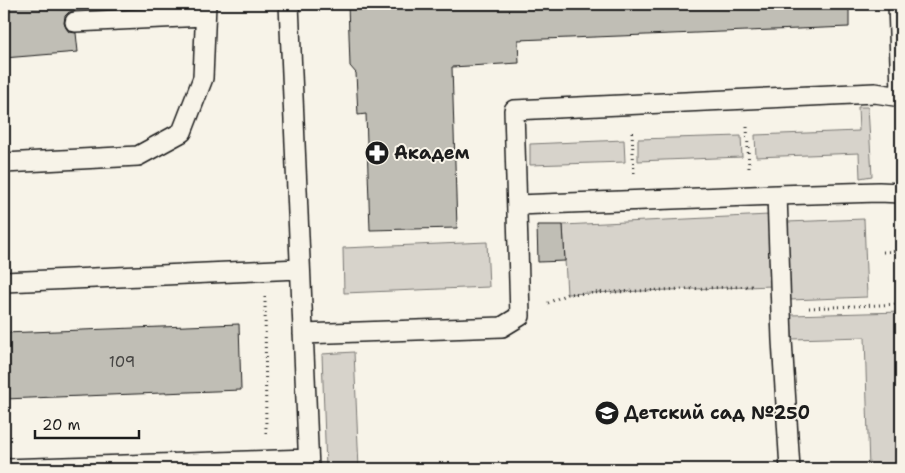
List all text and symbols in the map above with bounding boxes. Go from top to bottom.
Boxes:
pharmacy icon: Академ [364,140,390,166]
place label: Академ [394,141,470,165]
house number: 109 [109,352,135,372]
school or university icon: Детский сад №250 [594,400,620,426]
place label: Детский сад №250 [624,401,810,425]
scale bar [35,408,139,440]
text: 20 m [42,415,81,435]

